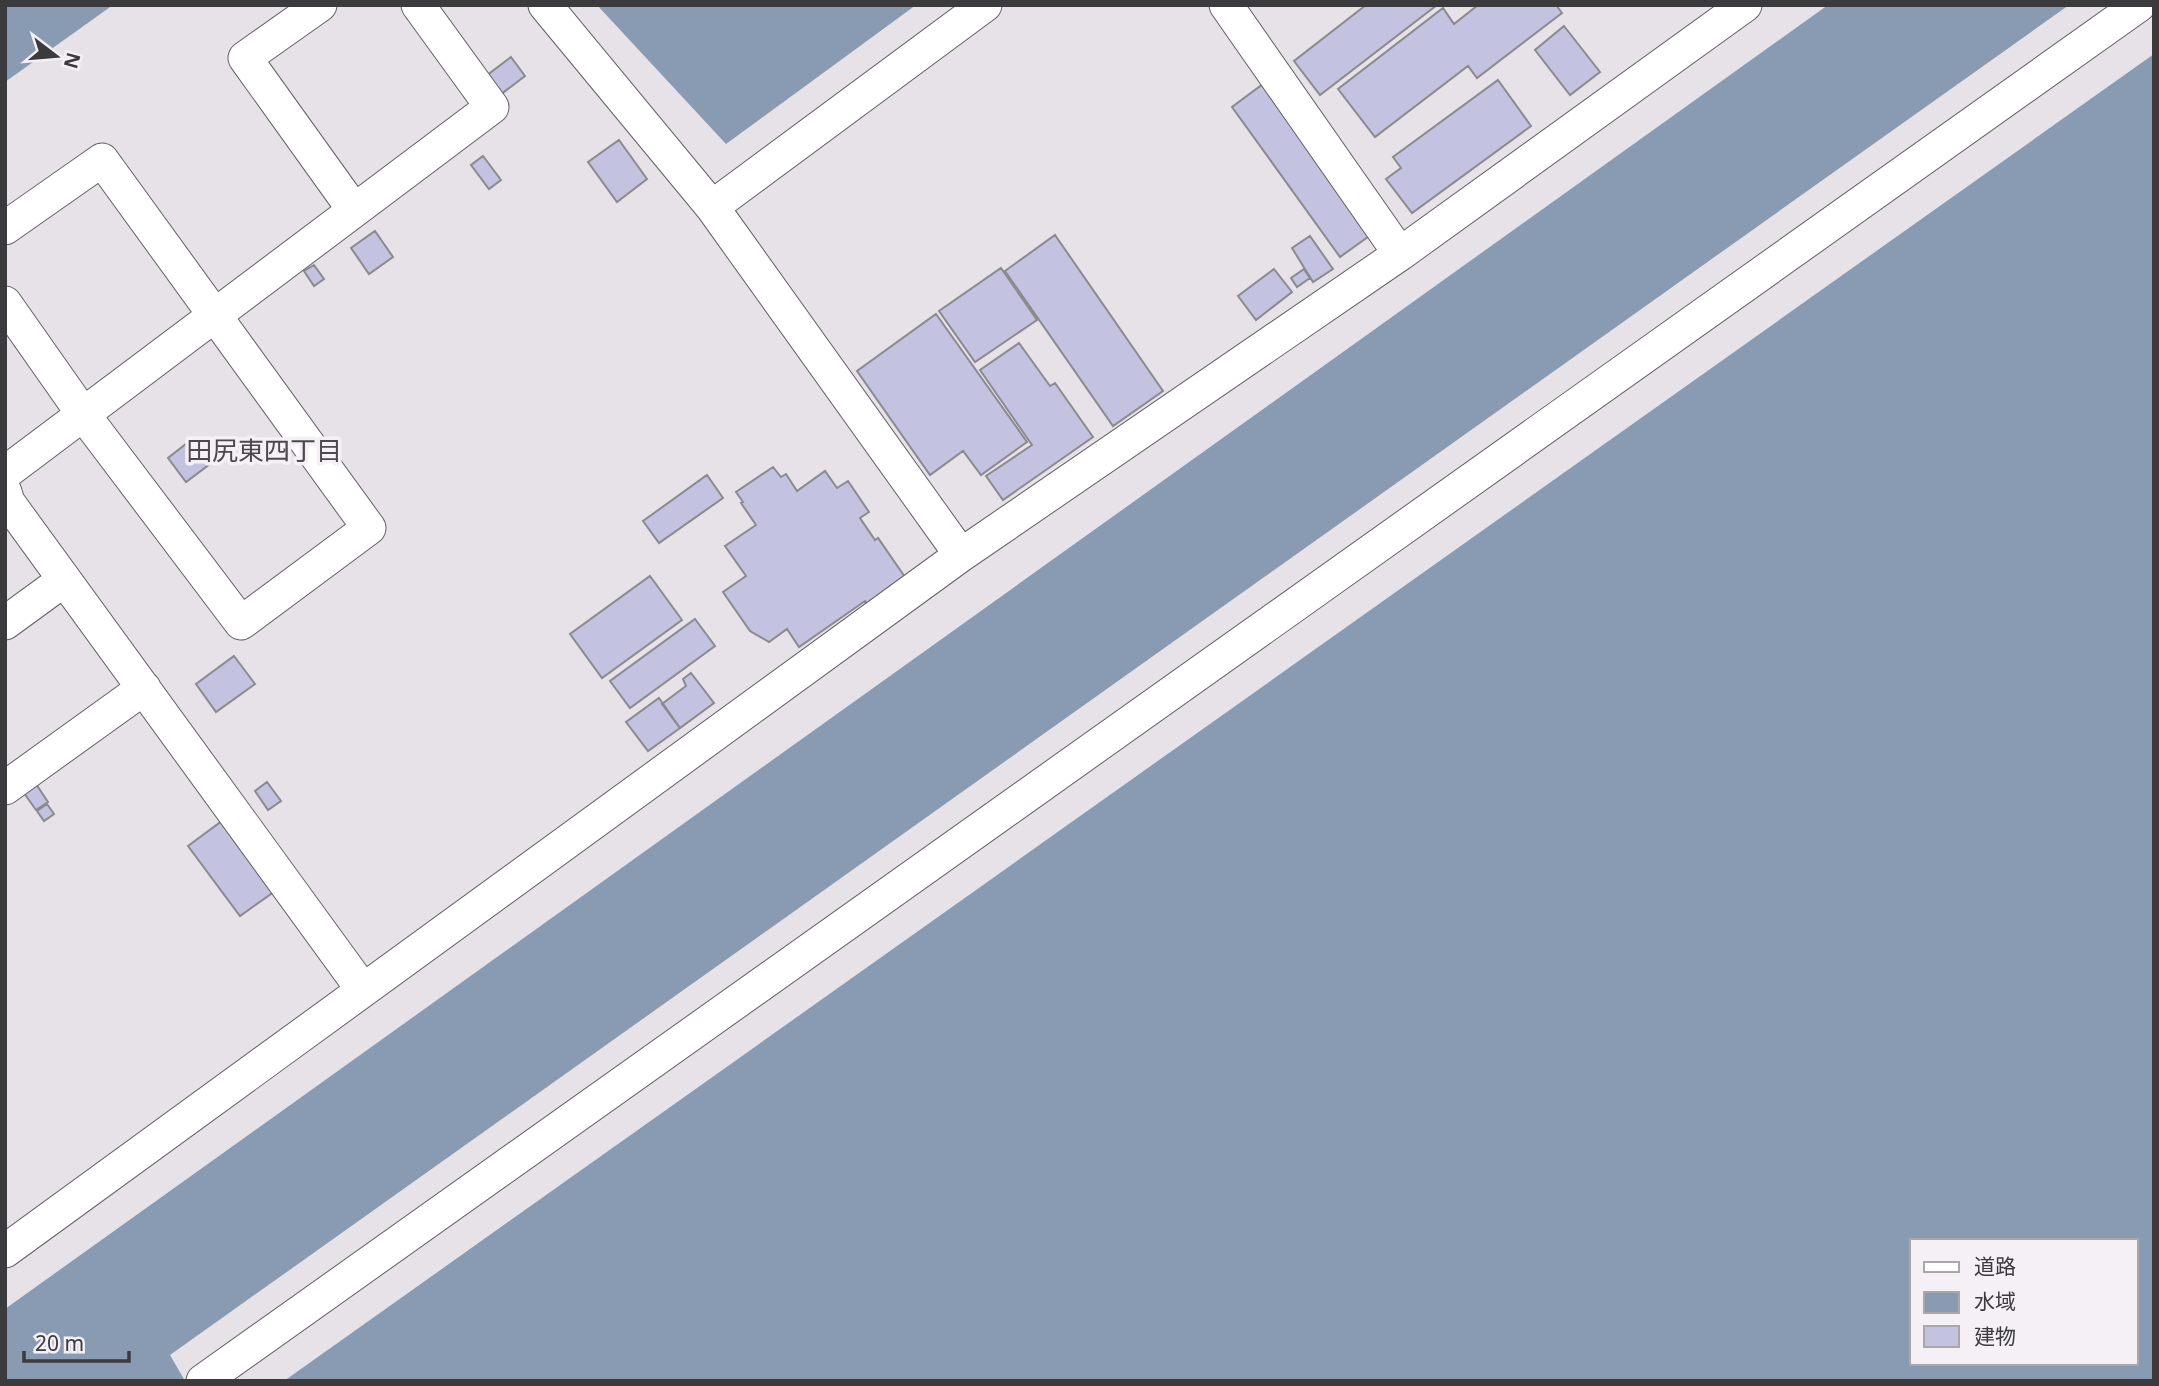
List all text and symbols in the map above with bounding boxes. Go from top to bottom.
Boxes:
north arrow [21,21,91,91]
text: N [58,50,87,72]
district label: 田尻東四丁目 [186,432,342,468]
legend [1910,1239,2138,1365]
text: 道路 [1974,1252,2016,1280]
text: 水域 [1974,1287,2016,1315]
scale bar [24,1320,130,1364]
text: 建物 [1974,1322,2016,1350]
text: 20 m [35,1329,84,1357]

